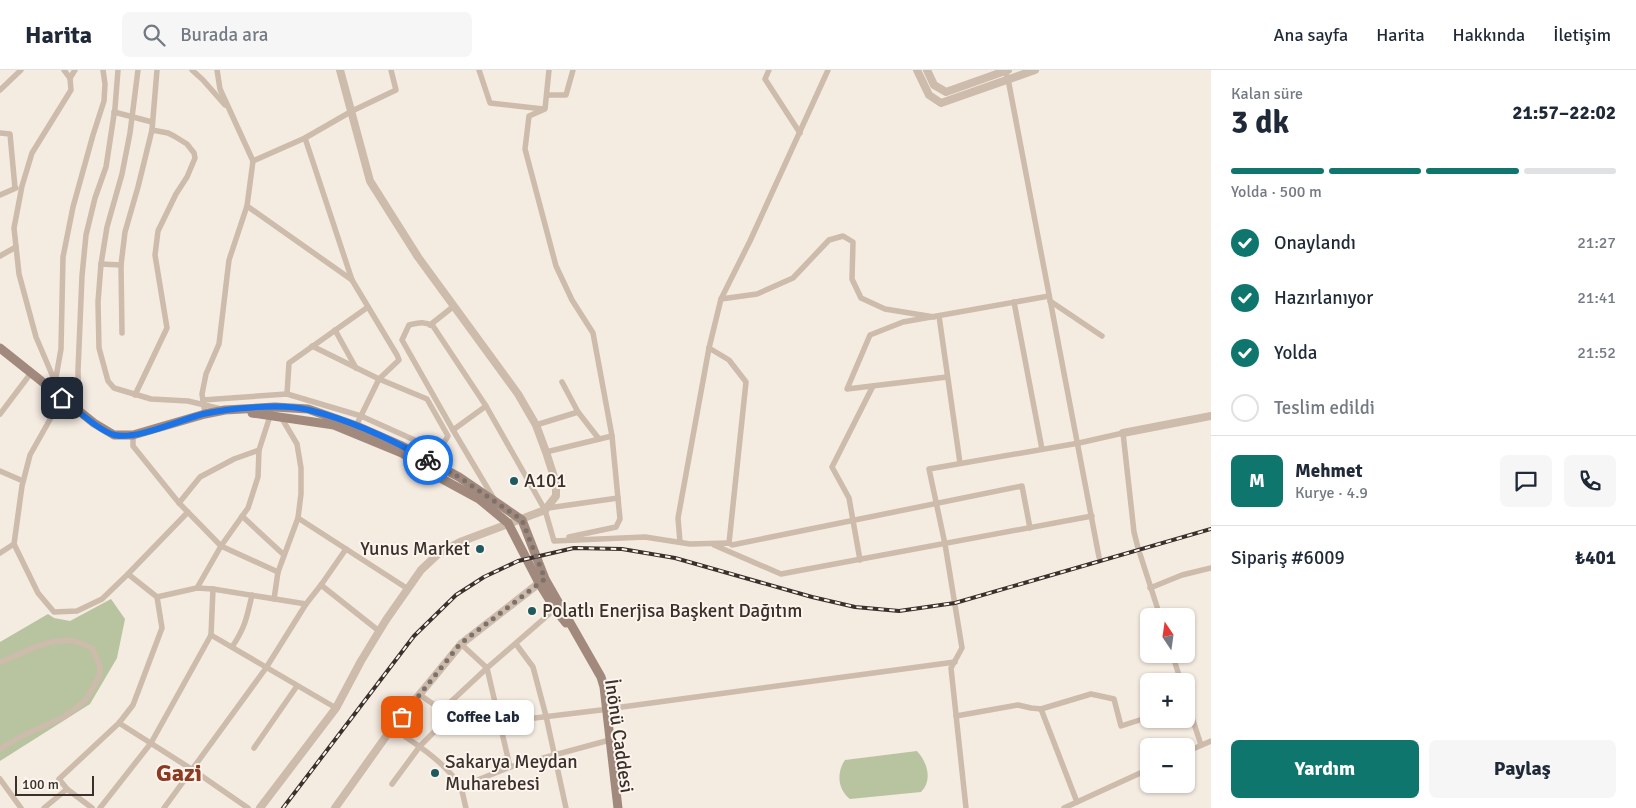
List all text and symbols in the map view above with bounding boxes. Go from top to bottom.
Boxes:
search box [122,12,472,57]
text: Harita [25,20,92,50]
icon: search [140,21,168,49]
text: Burada ara [180,23,268,47]
text: Ana sayfa [1274,24,1348,46]
text: Harita [1376,24,1425,46]
text: Hakkında [1453,24,1525,46]
text: İletişim [1553,24,1611,46]
text: Kalan süre [1231,84,1303,104]
text: 21:57–22:02 [1512,101,1616,125]
text: 3 dk [1231,103,1289,142]
text: Yolda · 500 m [1231,182,1322,202]
icon: check [1231,229,1259,257]
text: Onaylandı [1274,231,1356,255]
text: 21:27 [1577,233,1616,253]
icon: check [1231,284,1259,312]
text: Hazırlanıyor [1274,286,1373,310]
text: 21:41 [1577,288,1616,308]
icon: check [1231,339,1259,367]
text: Yolda [1274,341,1318,365]
text: 21:52 [1577,343,1616,363]
pin [41,377,83,419]
icon: home [48,384,76,412]
text: Teslim edildi [1274,396,1375,420]
courier [403,435,453,485]
icon: bike [414,446,442,474]
button: chat [1500,455,1552,507]
button: phone [1564,455,1616,507]
text: Mehmet [1295,459,1363,483]
place label: A101 [524,469,566,493]
text: M [1249,469,1265,493]
marker: A101 [508,475,520,487]
text: Kurye · 4.9 [1295,483,1368,503]
place label: Yunus Market [360,537,470,561]
marker: Yunus Market [474,543,486,555]
text: Sipariş #6009 [1231,546,1345,570]
text: ₺401 [1575,546,1616,570]
place label: Polatlı Enerjisa Başkent Dağıtım [542,599,802,623]
marker: Polatlı Enerjisa Başkent Dağıtım [526,605,538,617]
north arrow [1140,608,1195,662]
map controls [1140,608,1195,793]
button: + [1140,673,1195,728]
street label: İnönü Caddesi [599,677,639,795]
pin [381,696,423,738]
callout: Coffee Lab [432,700,534,734]
icon: bag [388,703,416,731]
text: Coffee Lab [446,707,520,727]
button: − [1140,738,1195,793]
button: Yardım [1231,740,1419,798]
button: Paylaş [1429,740,1616,798]
place label: Sakarya Meydan Muharebesi [445,750,578,796]
district label: Gazi [156,758,202,788]
marker: Sakarya Meydan Muharebesi [429,767,441,779]
scale bar [15,773,94,796]
text: 100 m [22,776,59,793]

